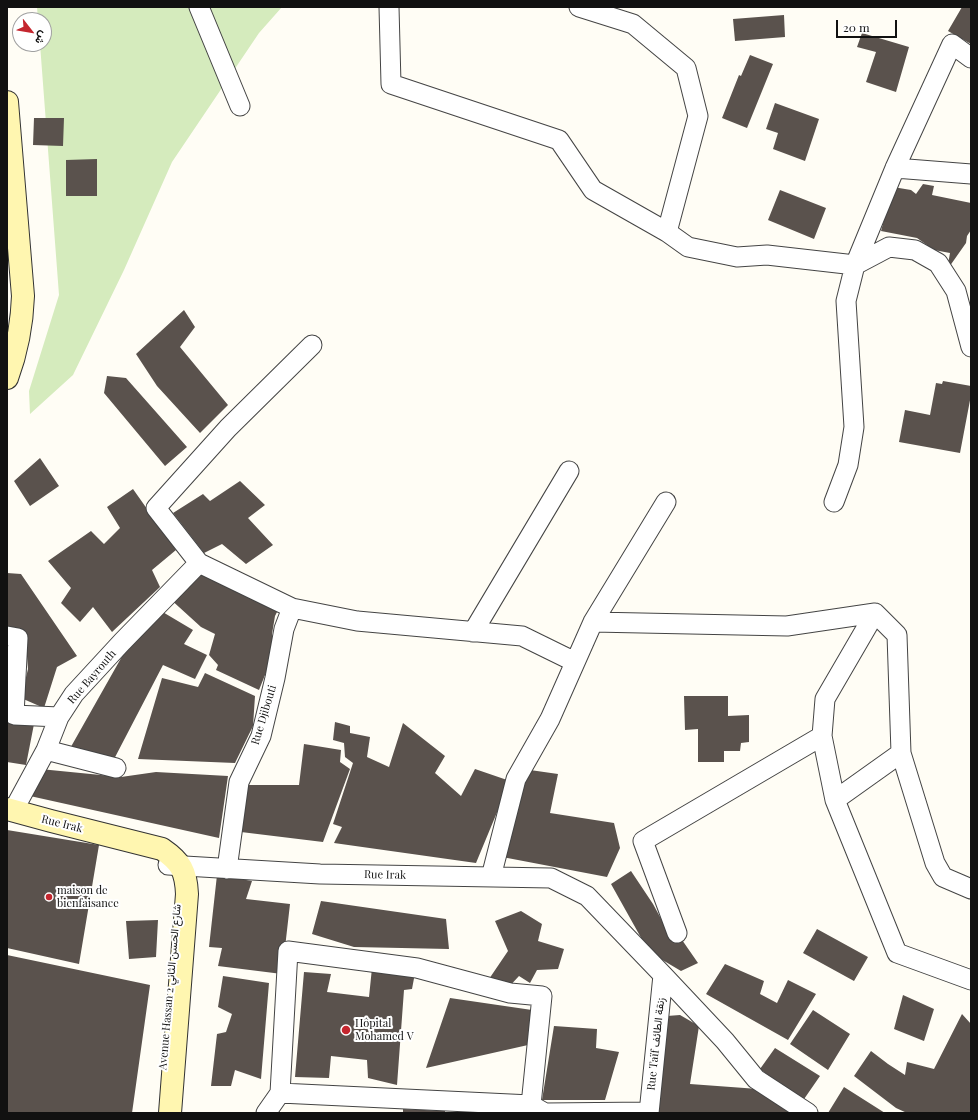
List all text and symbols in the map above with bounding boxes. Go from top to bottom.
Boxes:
north arrow [12,12,52,52]
scale bar [838,12,899,38]
text: 20 m [843,19,870,35]
text: ش [32,28,52,47]
street label: Rue Bayrouth [65,647,119,707]
street label: Rue Djibouti [249,684,279,746]
street label: Rue Irak [40,813,84,835]
street label: Rue Irak [364,868,406,882]
place label: maison de bienfaisance [57,884,119,910]
marker: maison de bienfaisance [44,892,54,902]
street label: Avenue Hassan 2 شارع الحسن الثاني [156,903,184,1071]
street label: Rue Taïf زنقة الطائف [645,997,667,1091]
place label: Hôpital Mohamed V [355,1017,414,1043]
marker: Hôpital Mohamed V [340,1024,352,1036]

